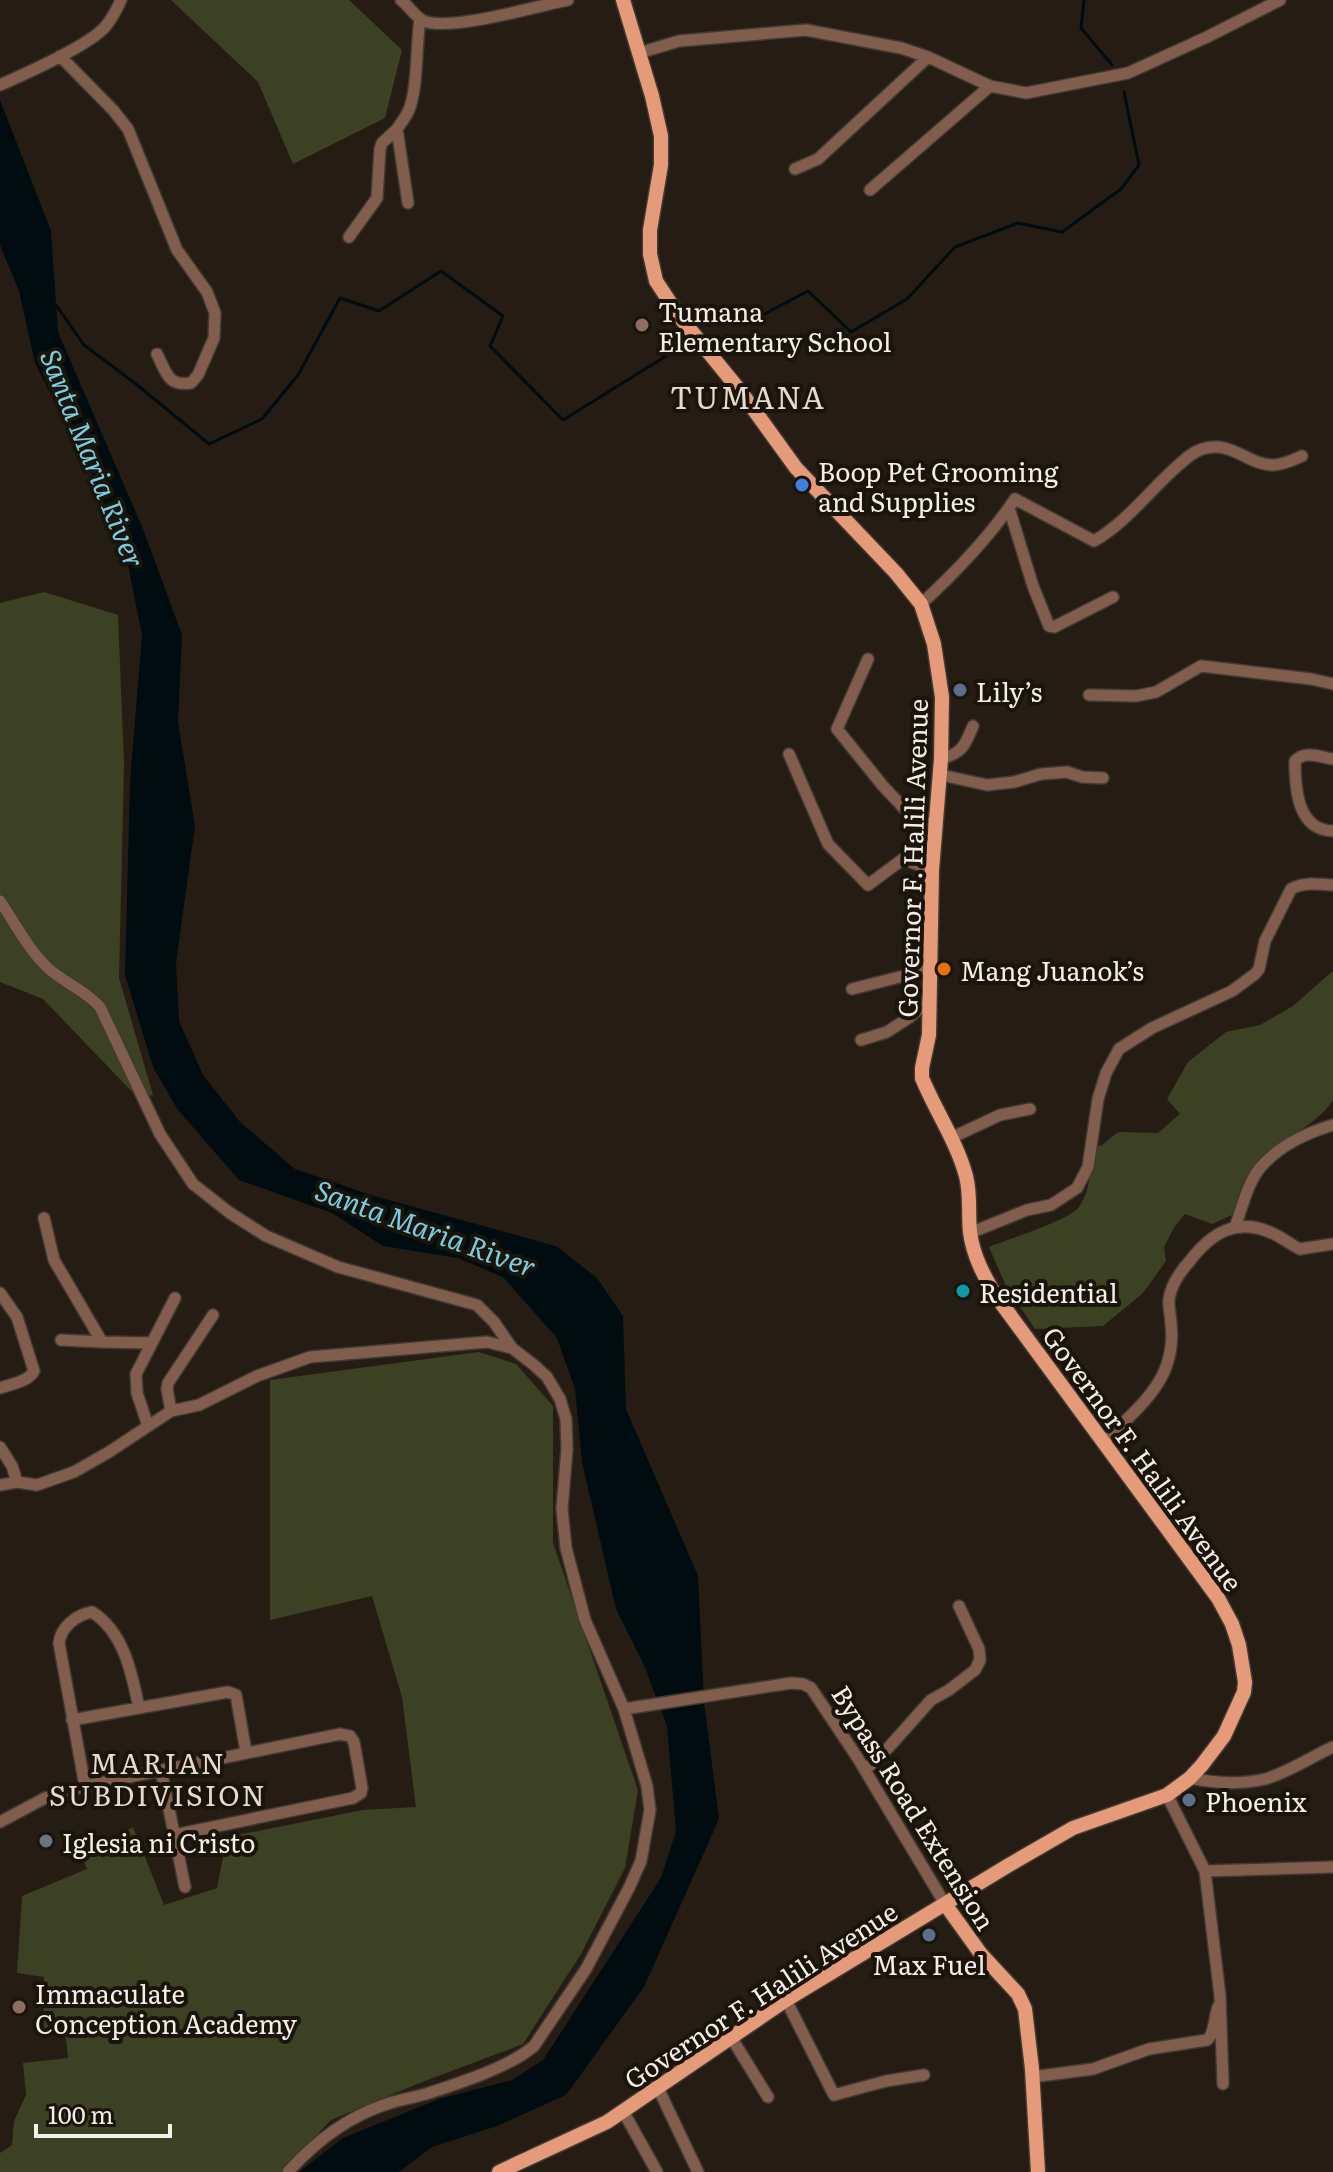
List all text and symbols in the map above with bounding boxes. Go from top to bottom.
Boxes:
place label: Tumana Elementary School [658,291,892,360]
marker: Tumana Elementary School [633,316,651,334]
water label: Santa Maria River [31,342,157,574]
district label: TUMANA [670,374,826,418]
place label: Boop Pet Grooming and Supplies [818,451,1059,520]
marker: Boop Pet Grooming and Supplies [793,476,811,494]
place label: Lily’s [976,671,1042,710]
marker: Lily’s [951,681,969,699]
street label: Governor F. Halili Avenue [886,698,936,1018]
place label: Mang Juanok’s [960,950,1144,989]
marker: Mang Juanok’s [935,960,953,978]
water label: Santa Maria River [310,1168,542,1286]
place label: Residential [979,1272,1118,1311]
marker: Residential [954,1282,972,1300]
street label: Governor F. Halili Avenue [1035,1318,1253,1598]
street label: Bypass Road Extension [824,1677,1006,1937]
district label: MARIAN SUBDIVISION [49,1741,267,1815]
place label: Phoenix [1205,1781,1307,1820]
marker: Phoenix [1180,1791,1198,1809]
place label: Iglesia ni Cristo [62,1822,255,1861]
marker: Iglesia ni Cristo [37,1832,55,1850]
street label: Governor F. Halili Avenue [616,1891,904,2097]
marker: Max Fuel [920,1926,938,1944]
place label: Max Fuel [872,1944,986,1983]
place label: Immaculate Conception Academy [35,1973,297,2042]
marker: Immaculate Conception Academy [10,1998,28,2016]
scale bar [36,2088,170,2138]
text: 100 m [48,2096,114,2131]

